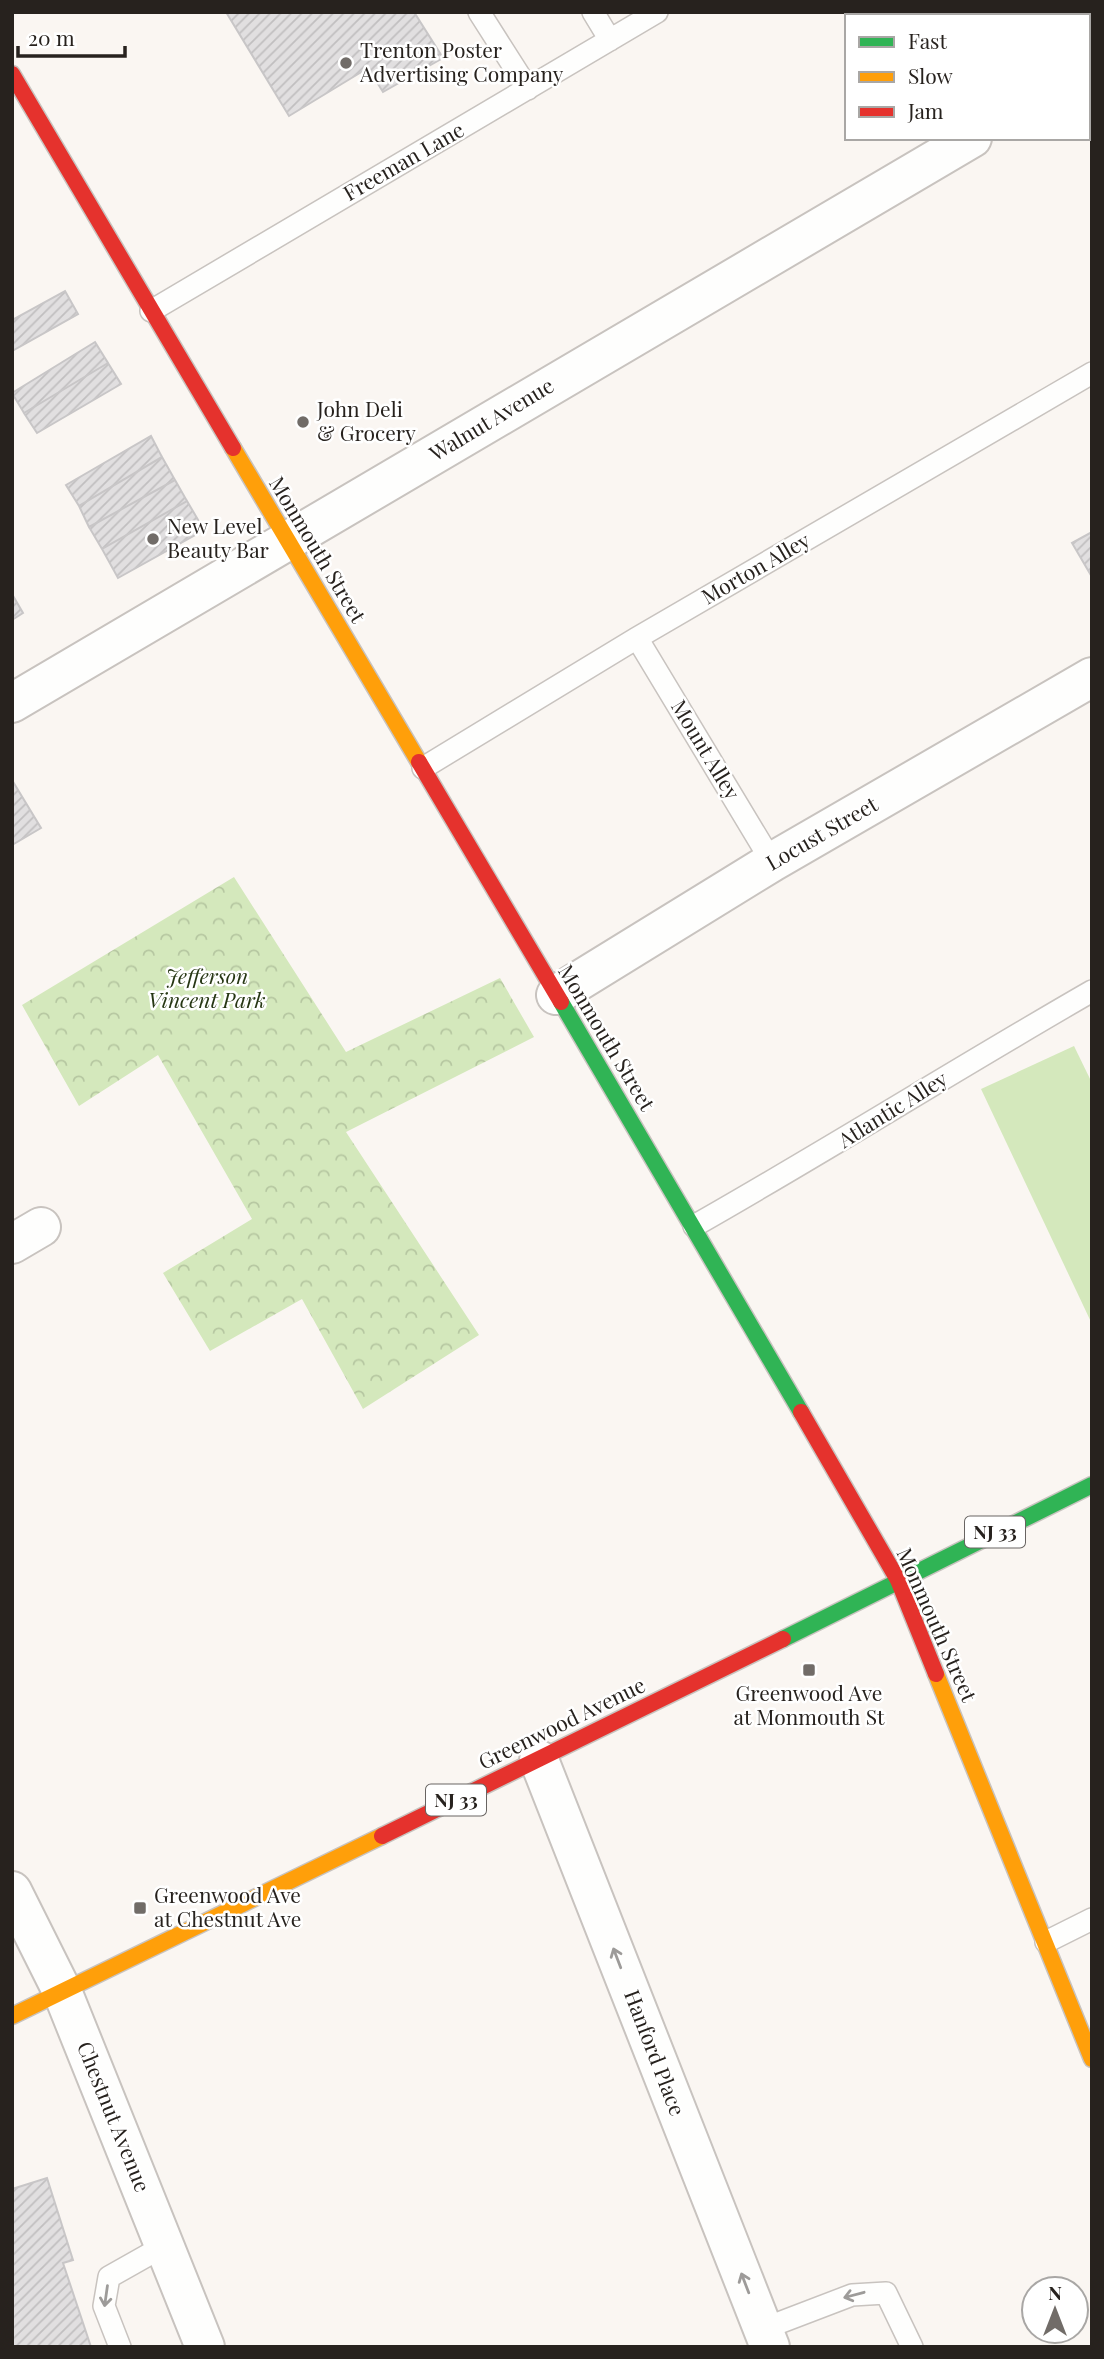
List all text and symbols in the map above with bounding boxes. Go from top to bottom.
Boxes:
scale bar [18,14,124,58]
legend [845,14,1090,140]
text: 20 m [28,23,75,51]
text: Fast [908,26,947,54]
place label: Trenton Poster Advertising Company [359,35,564,87]
marker: Trenton Poster Advertising Company [338,55,354,71]
text: Slow [908,61,953,89]
text: Jam [907,96,944,124]
street label: Freeman Lane [338,114,468,206]
street label: Walnut Avenue [423,370,558,467]
place label: John Deli & Grocery [316,394,416,446]
marker: John Deli & Grocery [295,414,311,430]
street label: Monmouth Street [264,471,374,628]
place label: New Level Beauty Bar [167,511,270,563]
street label: Morton Alley [696,525,815,610]
marker: New Level Beauty Bar [145,531,161,547]
street label: Mount Alley [666,694,748,804]
street label: Locust Street [760,789,882,875]
street label: Monmouth Street [553,959,663,1116]
park label: Jefferson Vincent Park [148,961,266,1013]
street label: Atlantic Alley [831,1063,952,1154]
road number: NJ 33 [965,1516,1025,1548]
street label: Monmouth Street [891,1543,985,1706]
marker: Greenwood Ave at Monmouth St [801,1662,817,1678]
street label: Greenwood Avenue [473,1670,649,1775]
place label: Greenwood Ave at Monmouth St [734,1678,885,1730]
road number: NJ 33 [426,1784,486,1816]
place label: Greenwood Ave at Chestnut Ave [154,1880,301,1932]
marker: Greenwood Ave at Chestnut Ave [132,1900,148,1916]
one-way arrow [609,1947,622,1969]
street label: Hanford Place [619,1985,693,2119]
street label: Chestnut Avenue [72,2037,158,2196]
one-way arrow [737,2273,750,2295]
north arrow [1020,2275,1090,2345]
text: N [1048,2279,1062,2305]
one-way arrow [100,2284,113,2307]
one-way arrow [843,2290,865,2303]

